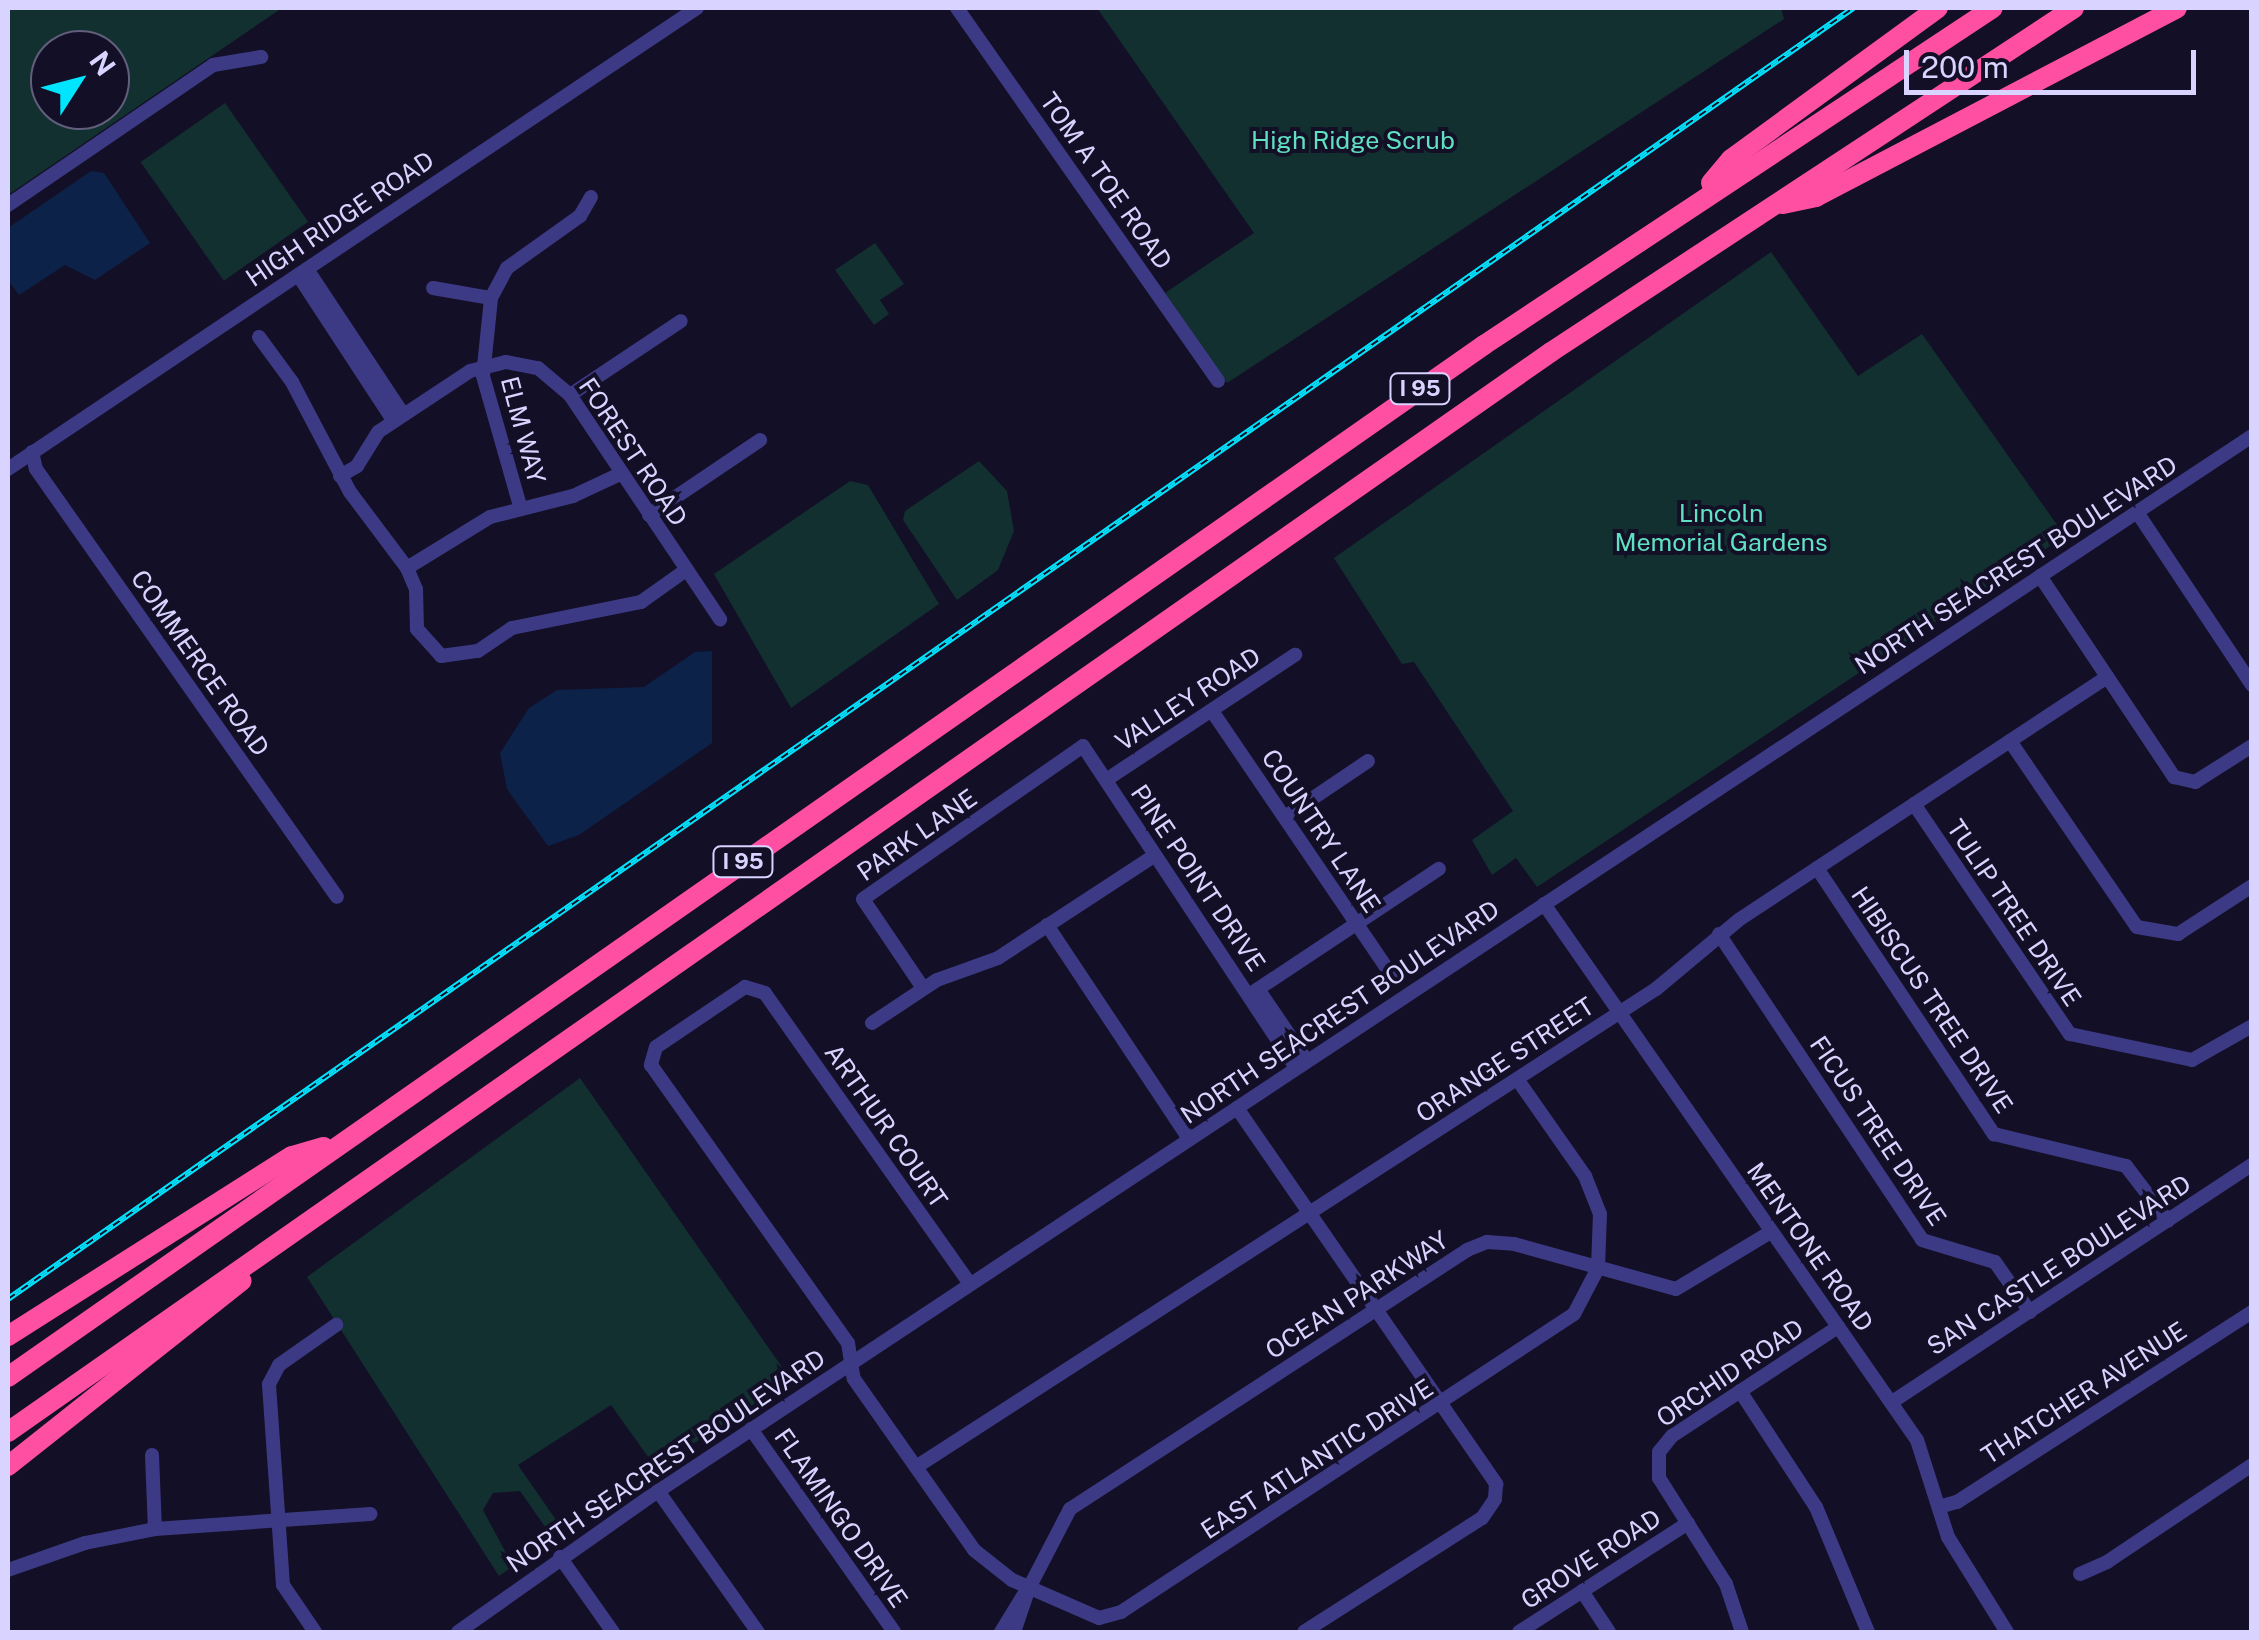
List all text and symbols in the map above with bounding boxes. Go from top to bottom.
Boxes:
north arrow [30,30,130,130]
scale bar [1909,30,2202,92]
text: N [83,45,123,82]
text: 200 m [1921,49,2009,85]
street label: TOM A TOE ROAD [1034,87,1178,275]
park label: High Ridge Scrub [1251,125,1455,155]
street label: HIGH RIDGE ROAD [240,145,440,293]
street label: FOREST ROAD [572,372,694,532]
road number: I 95 [1388,372,1452,406]
street label: ELM WAY [494,373,552,487]
street label: NORTH SEACREST BOULEVARD [1849,449,2183,681]
park label: Lincoln Memorial Gardens [1614,499,1828,558]
street label: COMMERCE ROAD [125,564,275,762]
street label: VALLEY ROAD [1110,641,1266,757]
street label: COUNTRY LANE [1255,743,1387,919]
street label: PINE POINT DRIVE [1125,779,1271,977]
street label: PARK LANE [851,783,983,887]
street label: TULIP TREE DRIVE [1940,814,2088,1012]
road number: I 95 [710,845,776,879]
street label: HIBISCUS TREE DRIVE [1845,881,2019,1119]
street label: NORTH SEACREST BOULEVARD [1175,894,1505,1130]
street label: ORANGE STREET [1410,991,1600,1129]
street label: FICUS TREE DRIVE [1803,1031,1953,1231]
street label: ARTHUR COURT [818,1038,954,1214]
street label: MENTONE ROAD [1741,1157,1879,1337]
street label: SAN CASTLE BOULEVARD [1921,1168,2197,1362]
street label: OCEAN PARKWAY [1260,1225,1454,1365]
street label: ORCHID ROAD [1651,1313,1809,1433]
street label: THATCHER AVENUE [1976,1316,2192,1470]
street label: NORTH SEACREST BOULEVARD [501,1343,831,1579]
street label: EAST ATLANTIC DRIVE [1195,1373,1439,1545]
street label: FLAMINGO DRIVE [768,1423,914,1613]
street label: GROVE ROAD [1515,1503,1667,1615]

